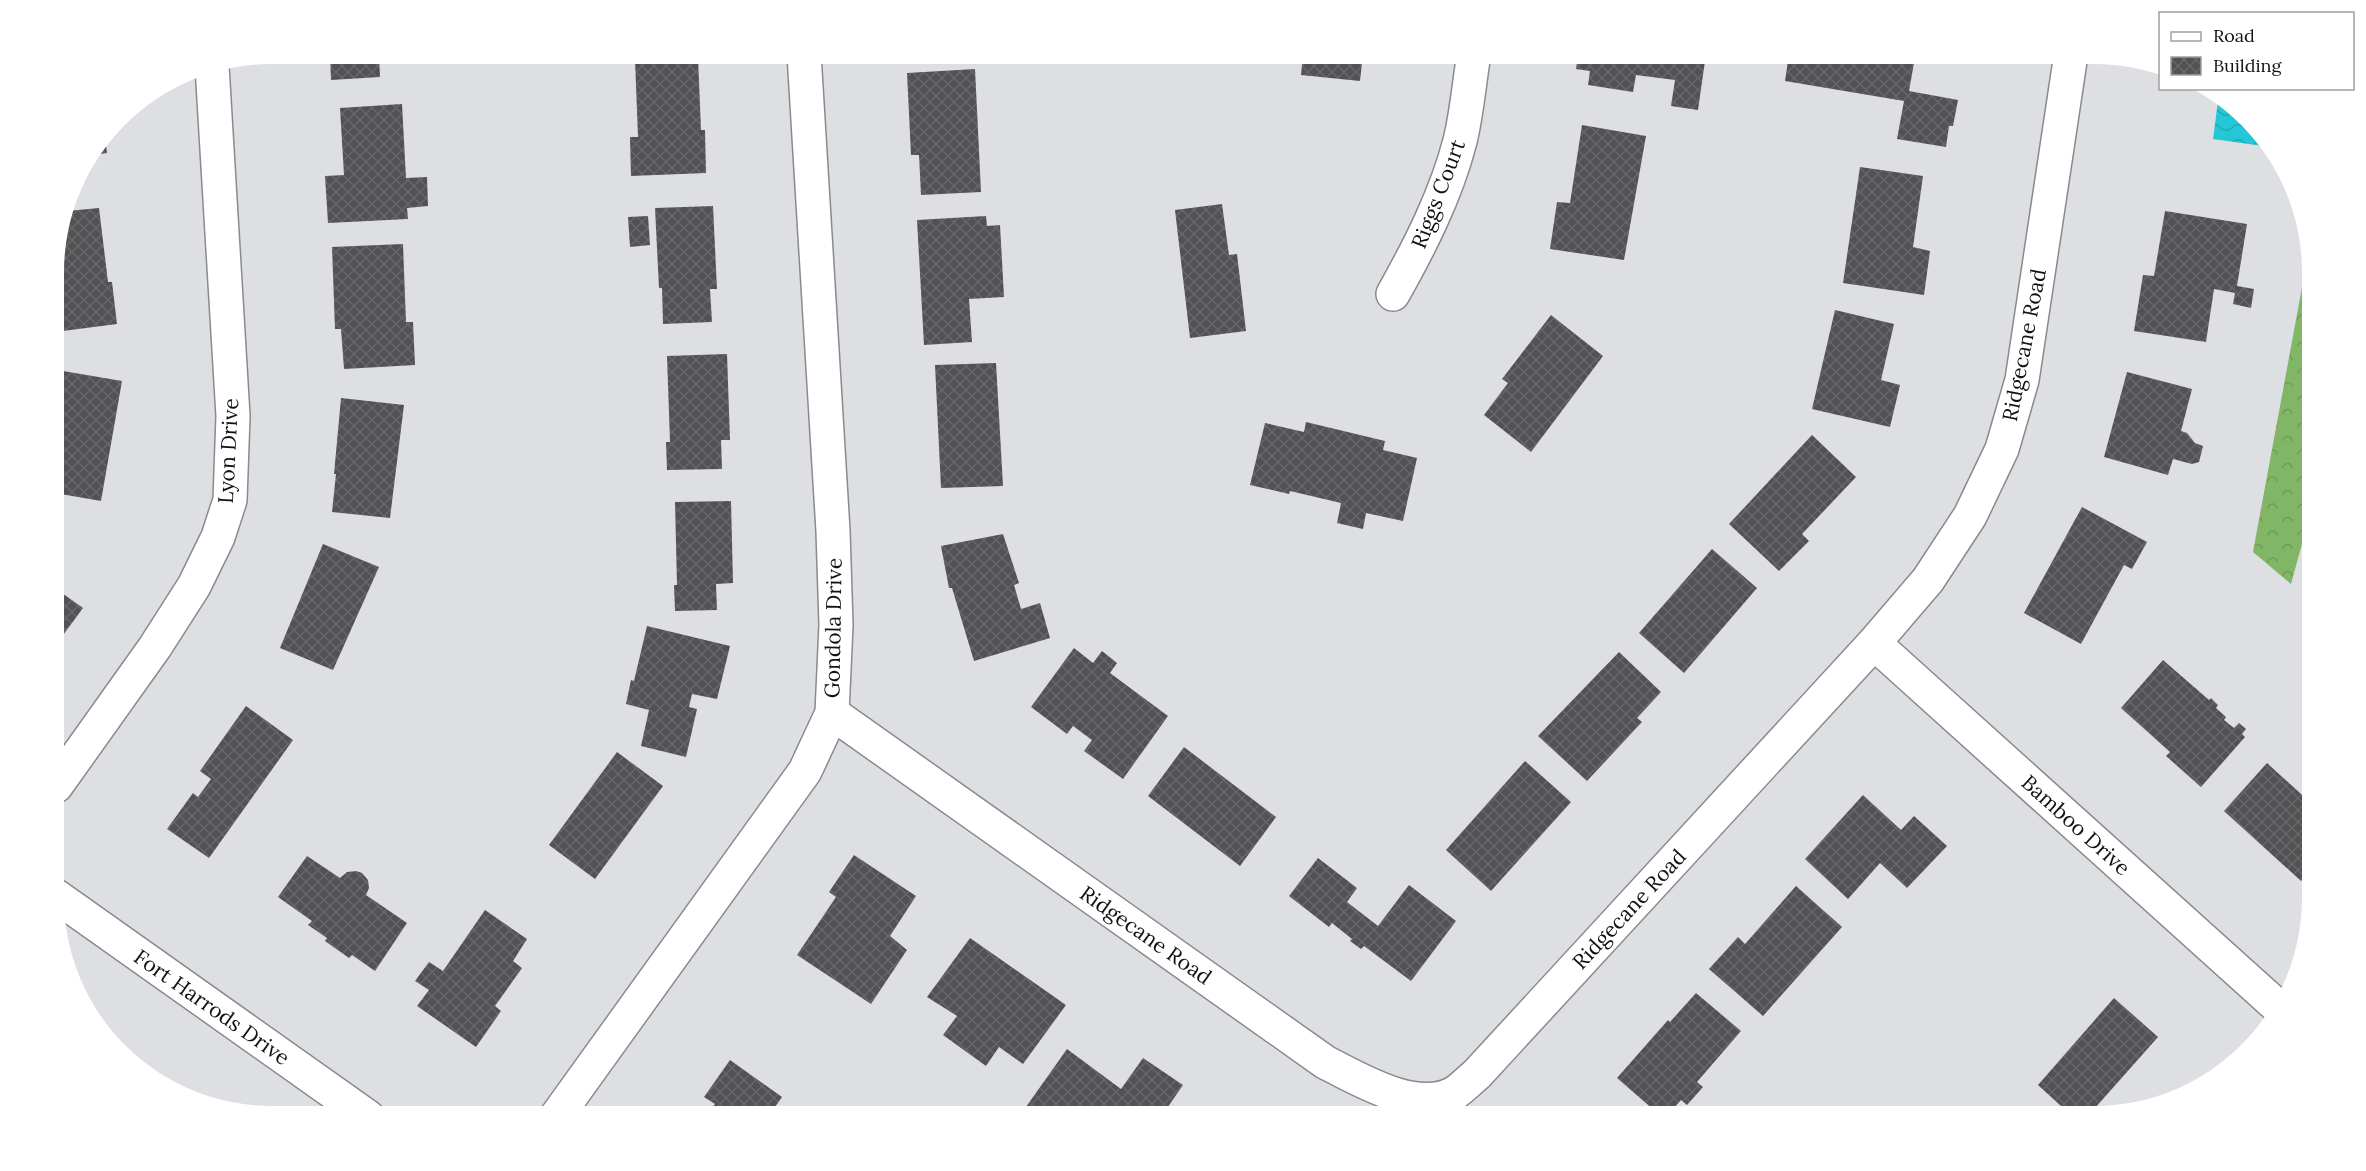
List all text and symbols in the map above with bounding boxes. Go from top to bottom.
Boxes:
legend [2159,12,2354,90]
text: Road [2213,24,2255,47]
text: Building [2213,54,2283,77]
street label: Riggs Court [1405,135,1471,252]
street label: Ridgecane Road [1996,266,2052,424]
street label: Lyon Drive [212,398,244,504]
street label: Gondola Drive [818,558,848,698]
street label: Bamboo Drive [2016,769,2136,881]
street label: Ridgecane Road [1566,843,1692,975]
street label: Ridgecane Road [1075,880,1217,990]
street label: Fort Harrods Drive [129,943,295,1071]

